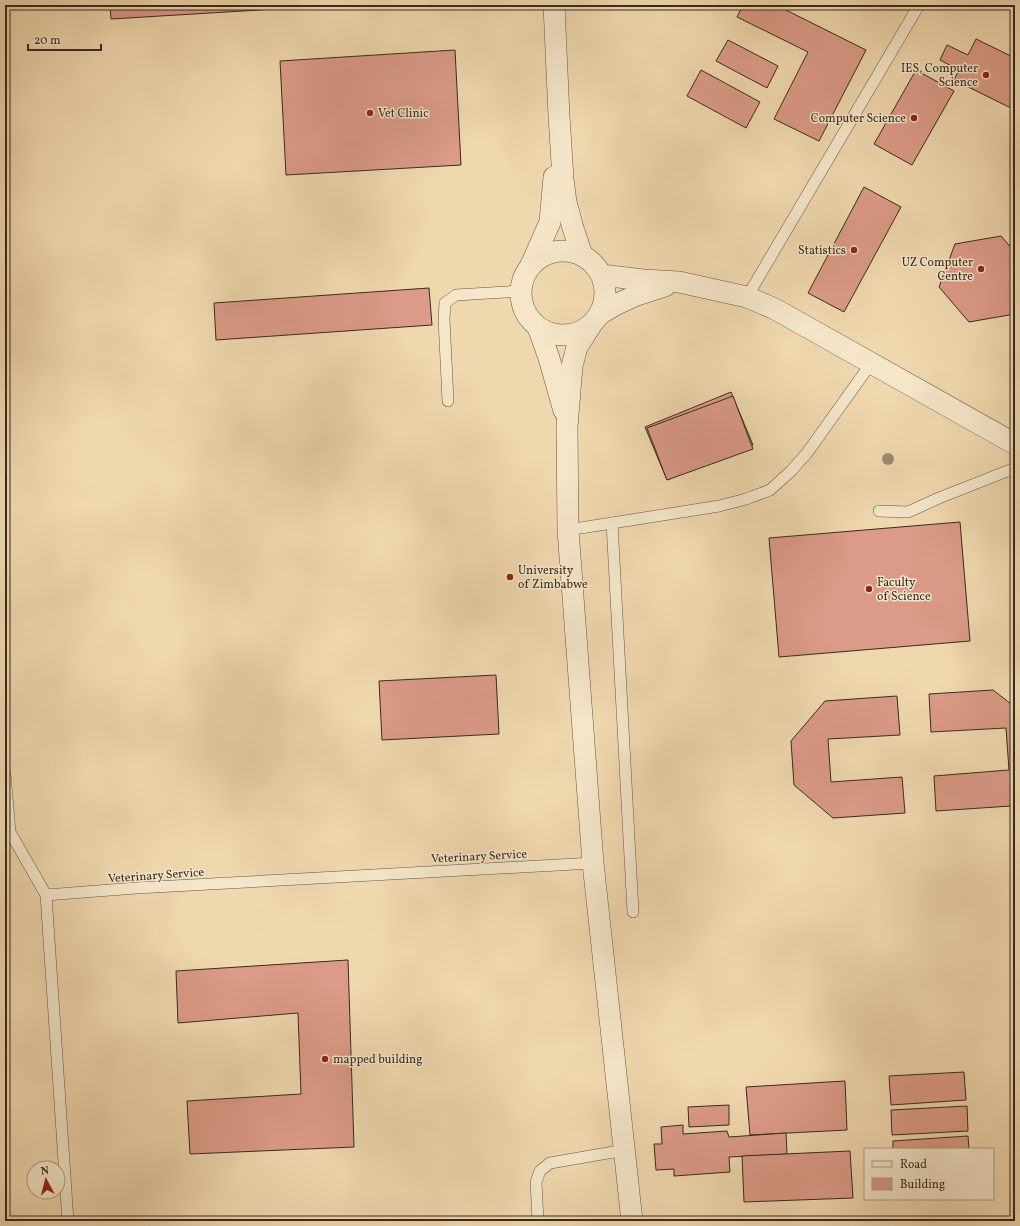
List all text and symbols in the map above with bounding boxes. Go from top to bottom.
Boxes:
scale bar [28,26,101,52]
text: 20 m [34,33,61,49]
place label: IES, Computer Science [901,61,978,91]
marker: IES, Computer Science [981,70,991,80]
place label: Vet Clinic [378,106,429,122]
marker: Vet Clinic [365,108,375,118]
place label: Computer Science [811,111,906,127]
marker: Computer Science [909,113,919,123]
place label: Statistics [798,243,846,259]
marker: Statistics [849,245,859,255]
place label: UZ Computer Centre [902,255,973,285]
marker: UZ Computer Centre [976,264,986,274]
place label: University of Zimbabwe [518,563,588,593]
marker: University of Zimbabwe [505,572,515,582]
place label: Faculty of Science [877,575,931,605]
marker: Faculty of Science [864,584,874,594]
street label: Veterinary Service [431,846,528,868]
street label: Veterinary Service [108,865,205,887]
place label: mapped building [333,1052,422,1068]
marker: mapped building [320,1054,330,1064]
legend [864,1148,994,1200]
text: Road [900,1157,927,1173]
north arrow [26,1160,66,1200]
text: N [40,1164,50,1179]
text: Building [900,1177,945,1193]

